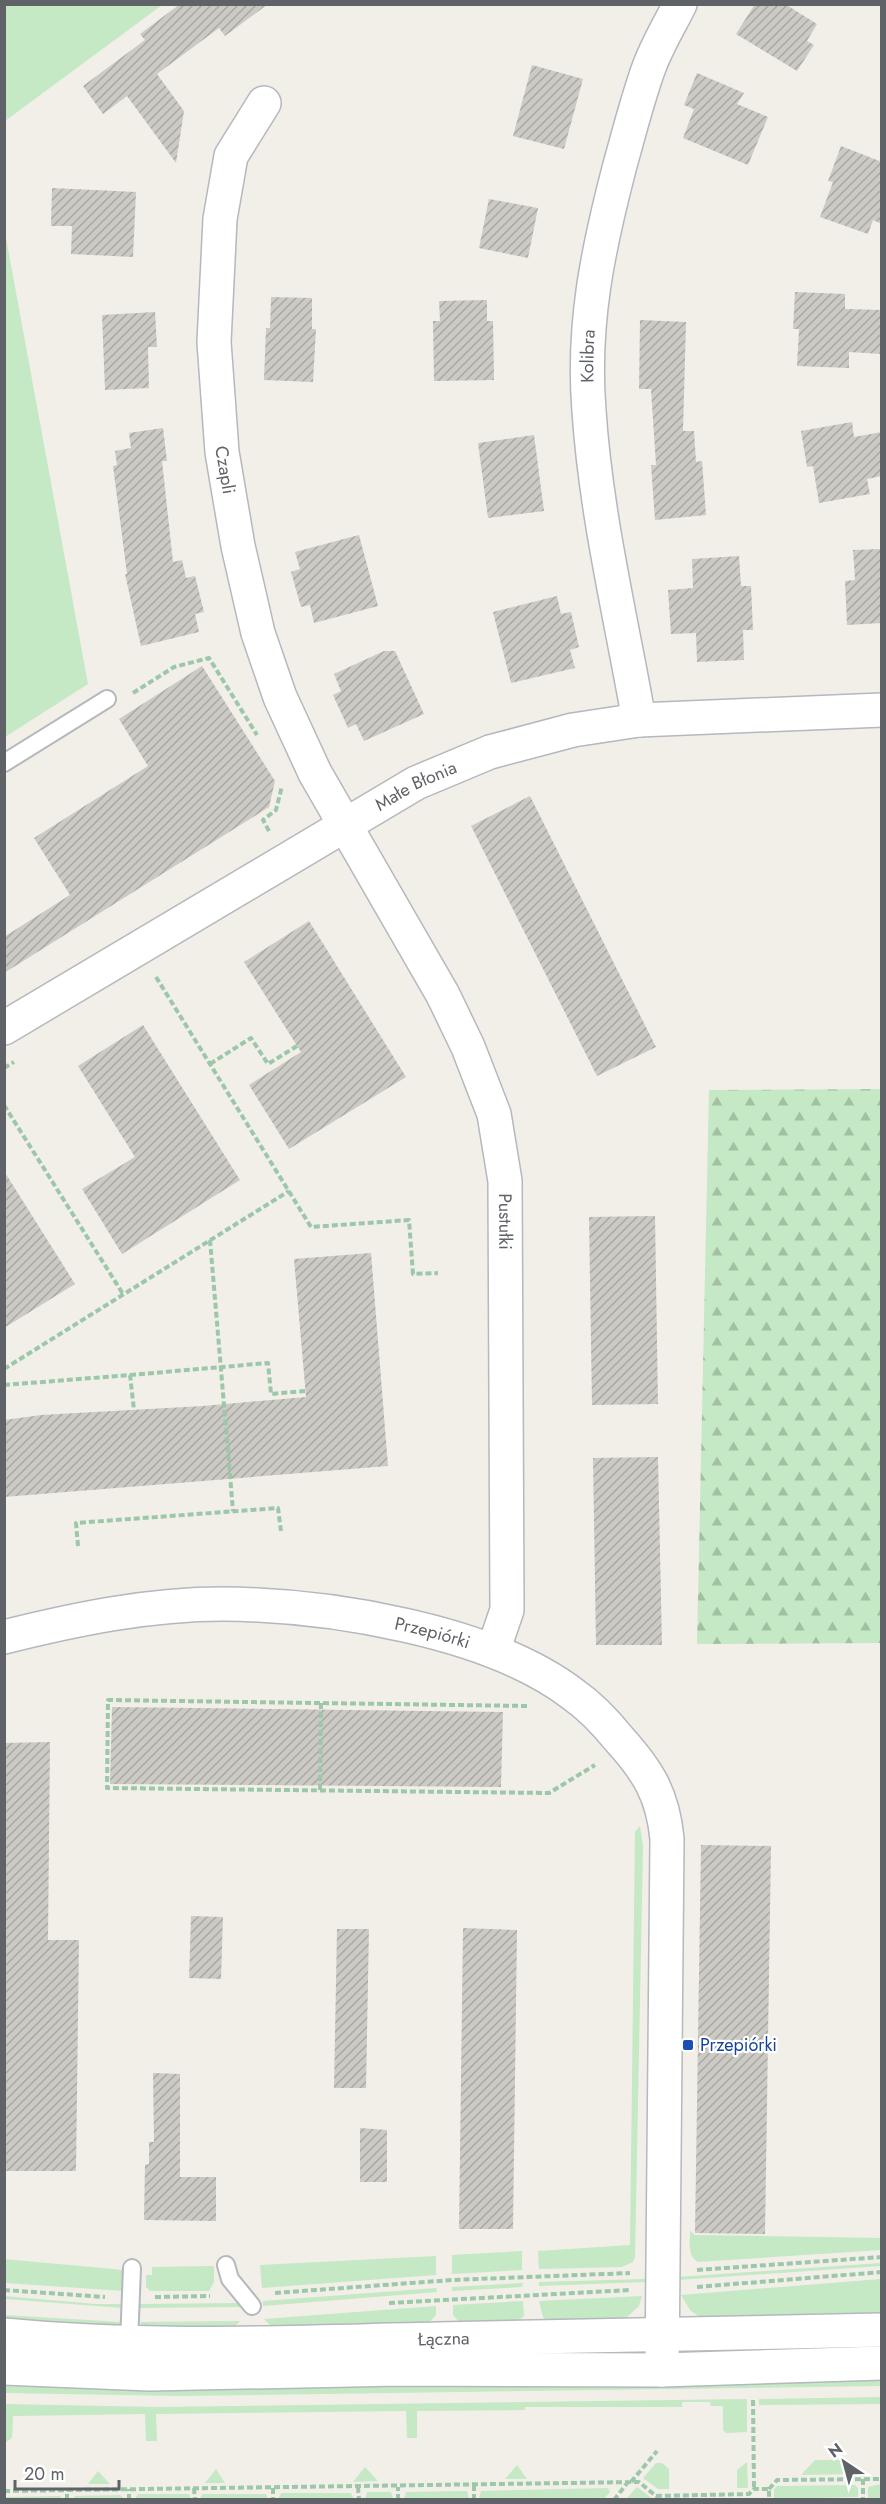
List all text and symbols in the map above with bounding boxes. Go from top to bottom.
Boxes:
street label: Kolibra [574,329,602,383]
street label: Czapli [208,444,242,496]
street label: Małe Błonia [370,754,461,818]
street label: Pustułki [492,1193,518,1250]
street label: Przepiórki [392,1610,474,1655]
place label: Przepiórki [700,2032,777,2058]
marker: Przepiórki [681,2038,695,2052]
street label: Łączna [416,2325,470,2352]
north arrow [814,2432,874,2492]
text: N [824,2437,847,2463]
scale bar [15,2453,118,2491]
text: 20 m [24,2461,64,2487]

